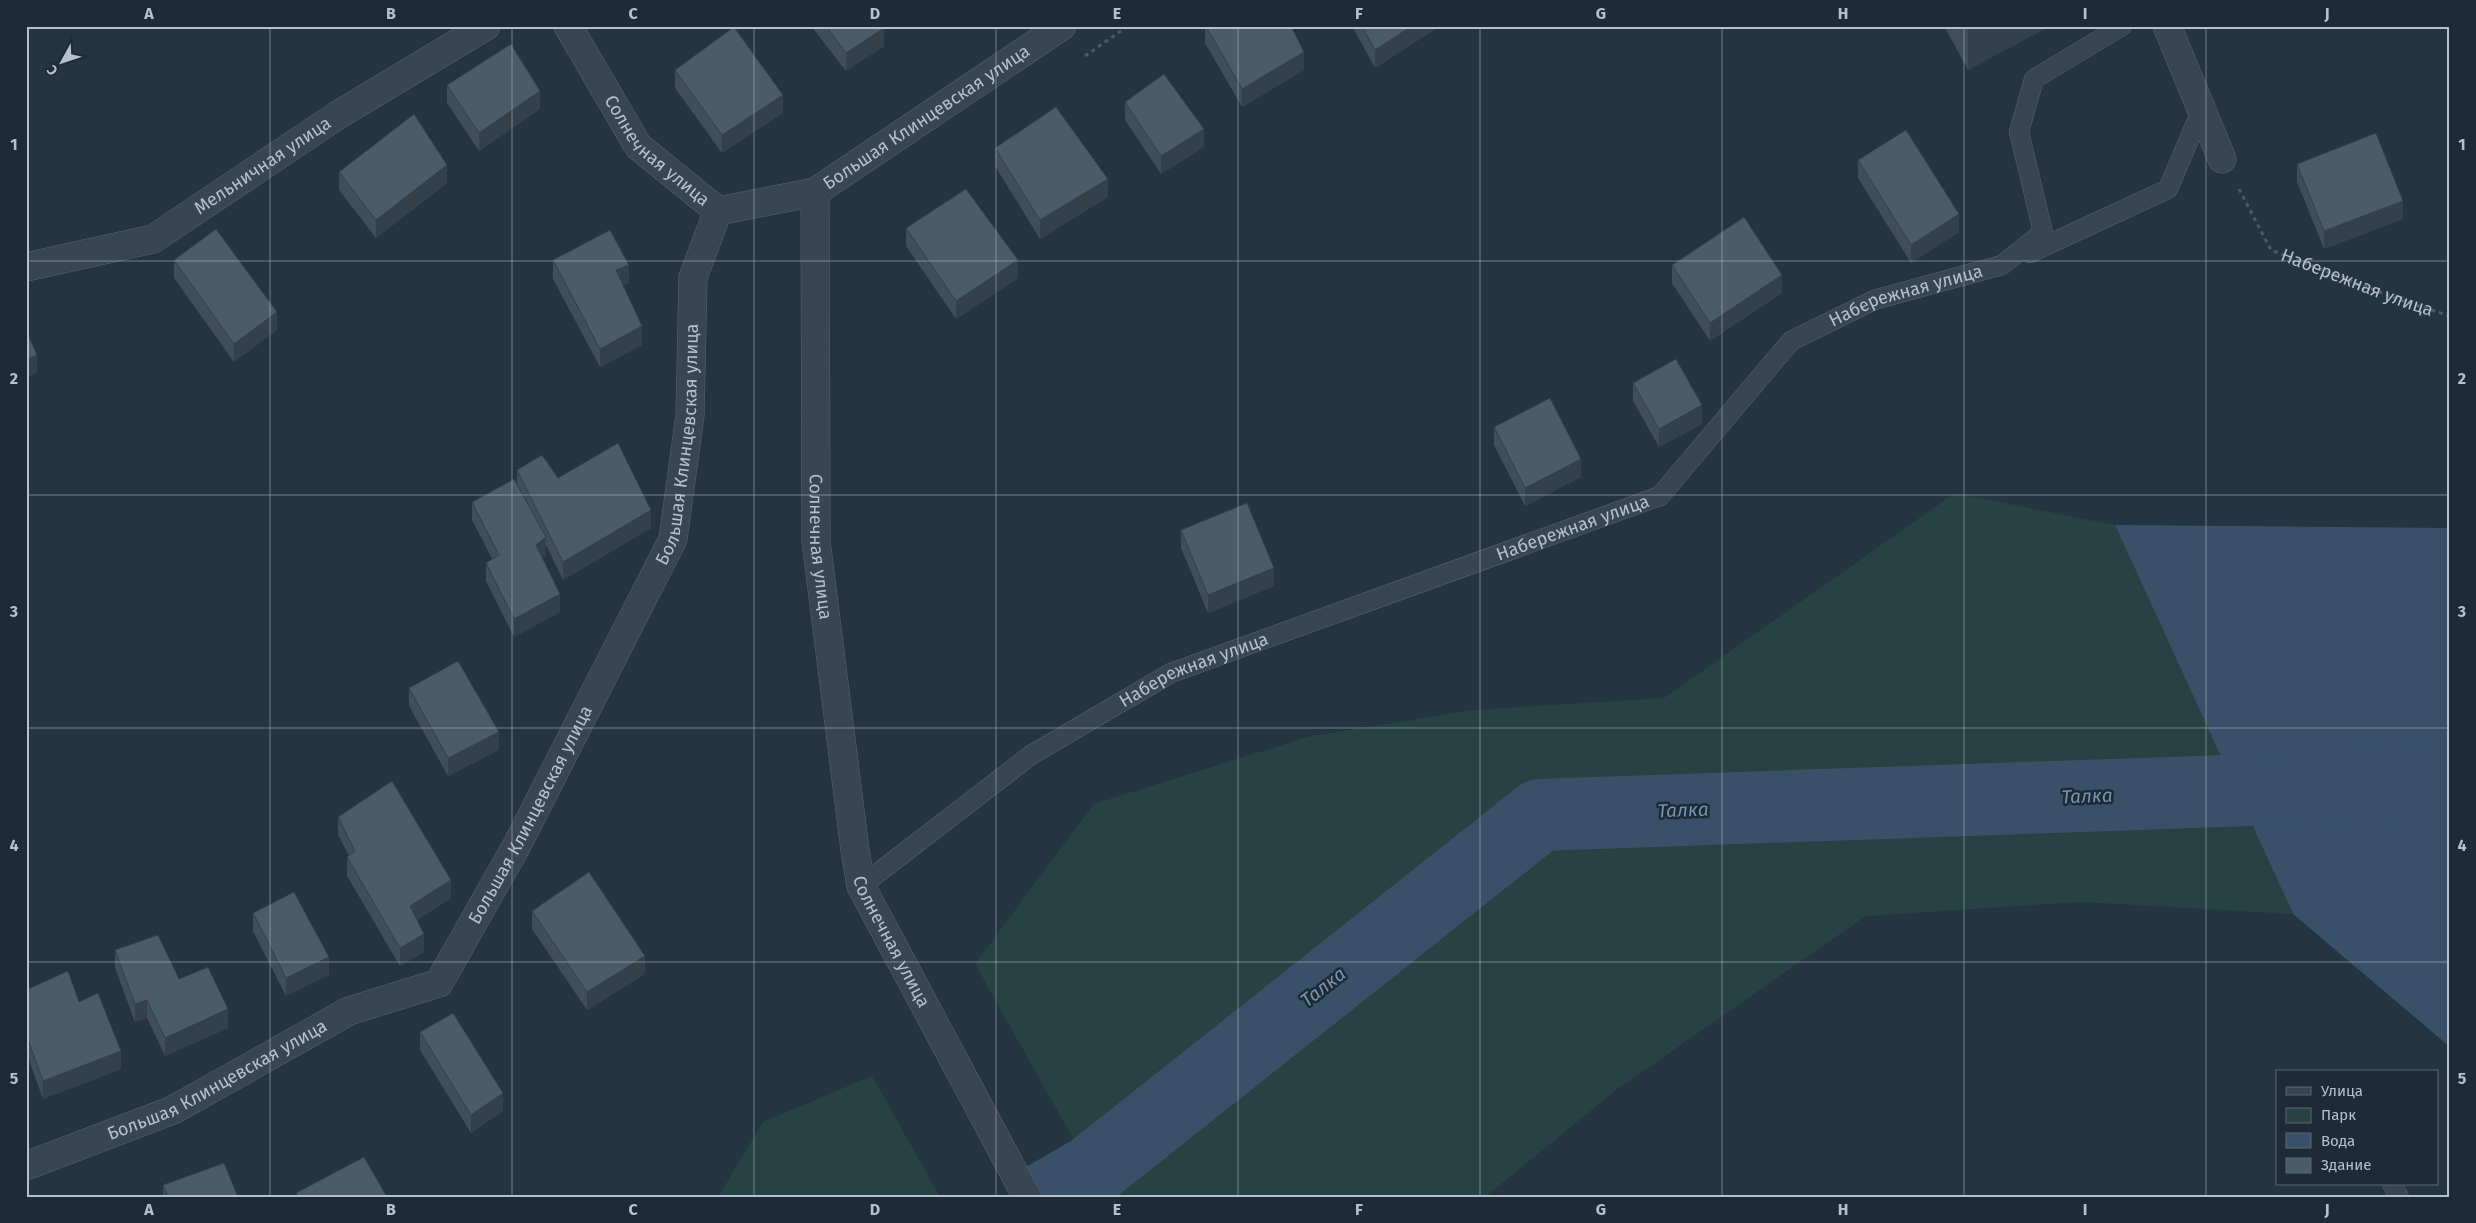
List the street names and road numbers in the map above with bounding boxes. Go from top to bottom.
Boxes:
street label: Большая Клинцевская улица [819,40,1034,194]
street label: Солнечная улица [600,91,714,211]
street label: Мельничная улица [190,112,335,219]
street label: Набережная улица [2278,244,2436,321]
street label: Набережная улица [1825,260,1985,332]
street label: Большая Клинцевская улица [651,323,703,569]
street label: Солнечная улица [805,474,837,621]
street label: Набережная улица [1493,490,1652,565]
street label: Набережная улица [1115,628,1271,712]
street label: Большая Клинцевская улица [464,702,597,928]
street label: Солнечная улица [848,874,935,1011]
street label: Большая Клинцевская улица [104,1015,331,1145]

